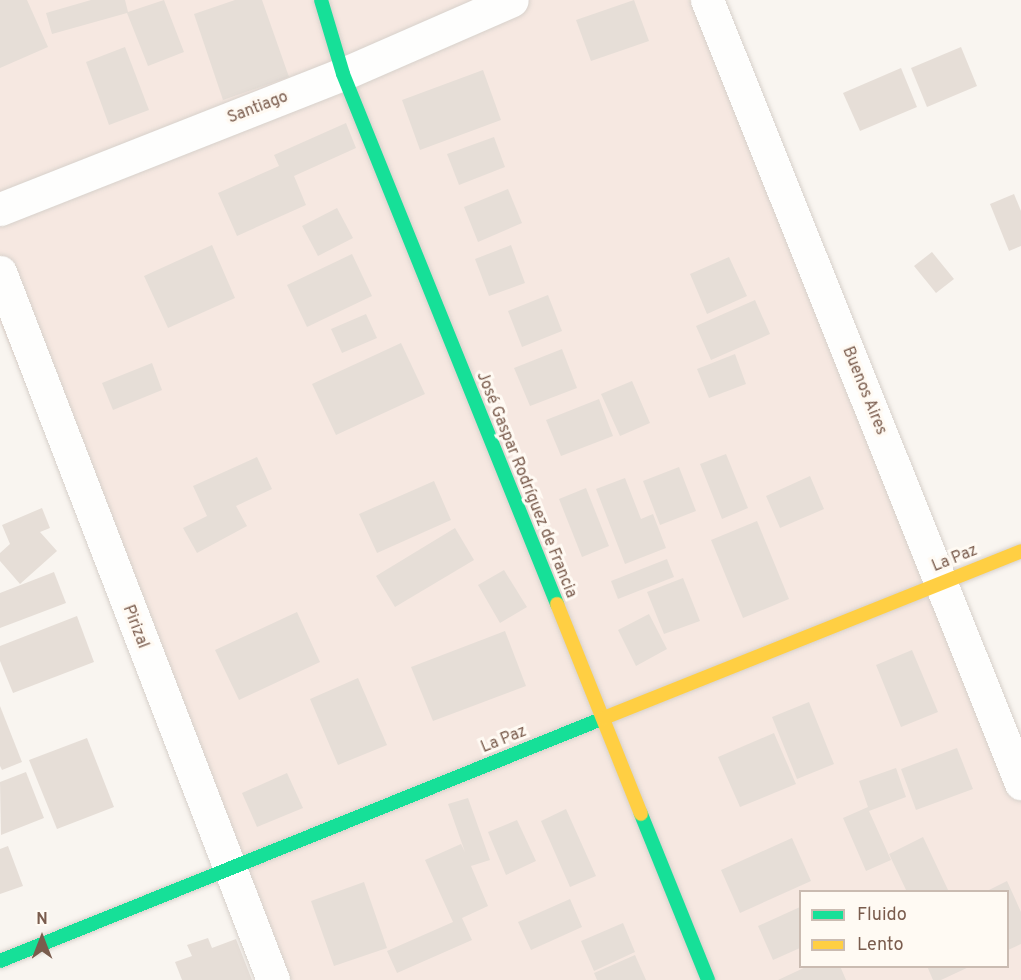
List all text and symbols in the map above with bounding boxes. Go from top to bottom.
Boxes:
street label: Santiago [225,88,291,128]
street label: Buenos Aires [837,344,891,438]
street label: José Gaspar Rodríguez de Francia [472,369,580,601]
street label: La Paz [929,541,981,577]
street label: Pirizal [118,603,152,651]
street label: La Paz [478,722,530,758]
legend [799,890,1009,968]
text: Fluido [857,904,907,927]
north arrow [12,908,72,968]
text: N [36,910,48,930]
text: Lento [857,934,903,957]

